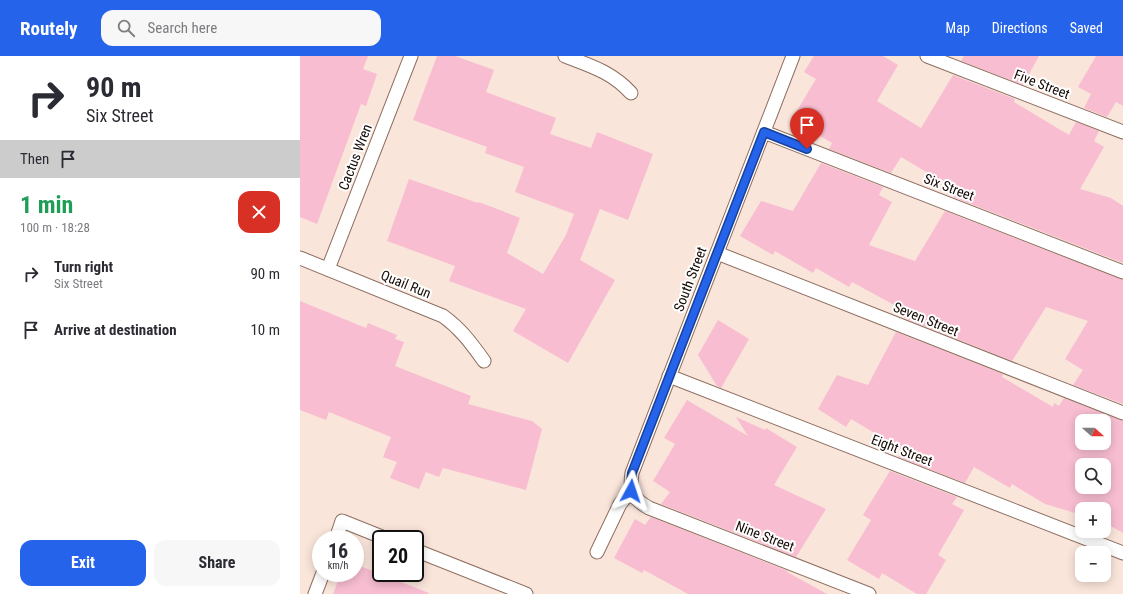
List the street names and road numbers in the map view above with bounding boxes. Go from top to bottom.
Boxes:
street label: Five Street [1012,66,1072,102]
street label: Cactus Wren [335,122,375,192]
street label: Six Street [922,170,976,204]
street label: South Street [670,244,710,314]
street label: Quail Run [379,267,433,301]
street label: Seven Street [891,299,961,339]
street label: Eight Street [869,431,935,469]
street label: Nine Street [734,518,796,554]

